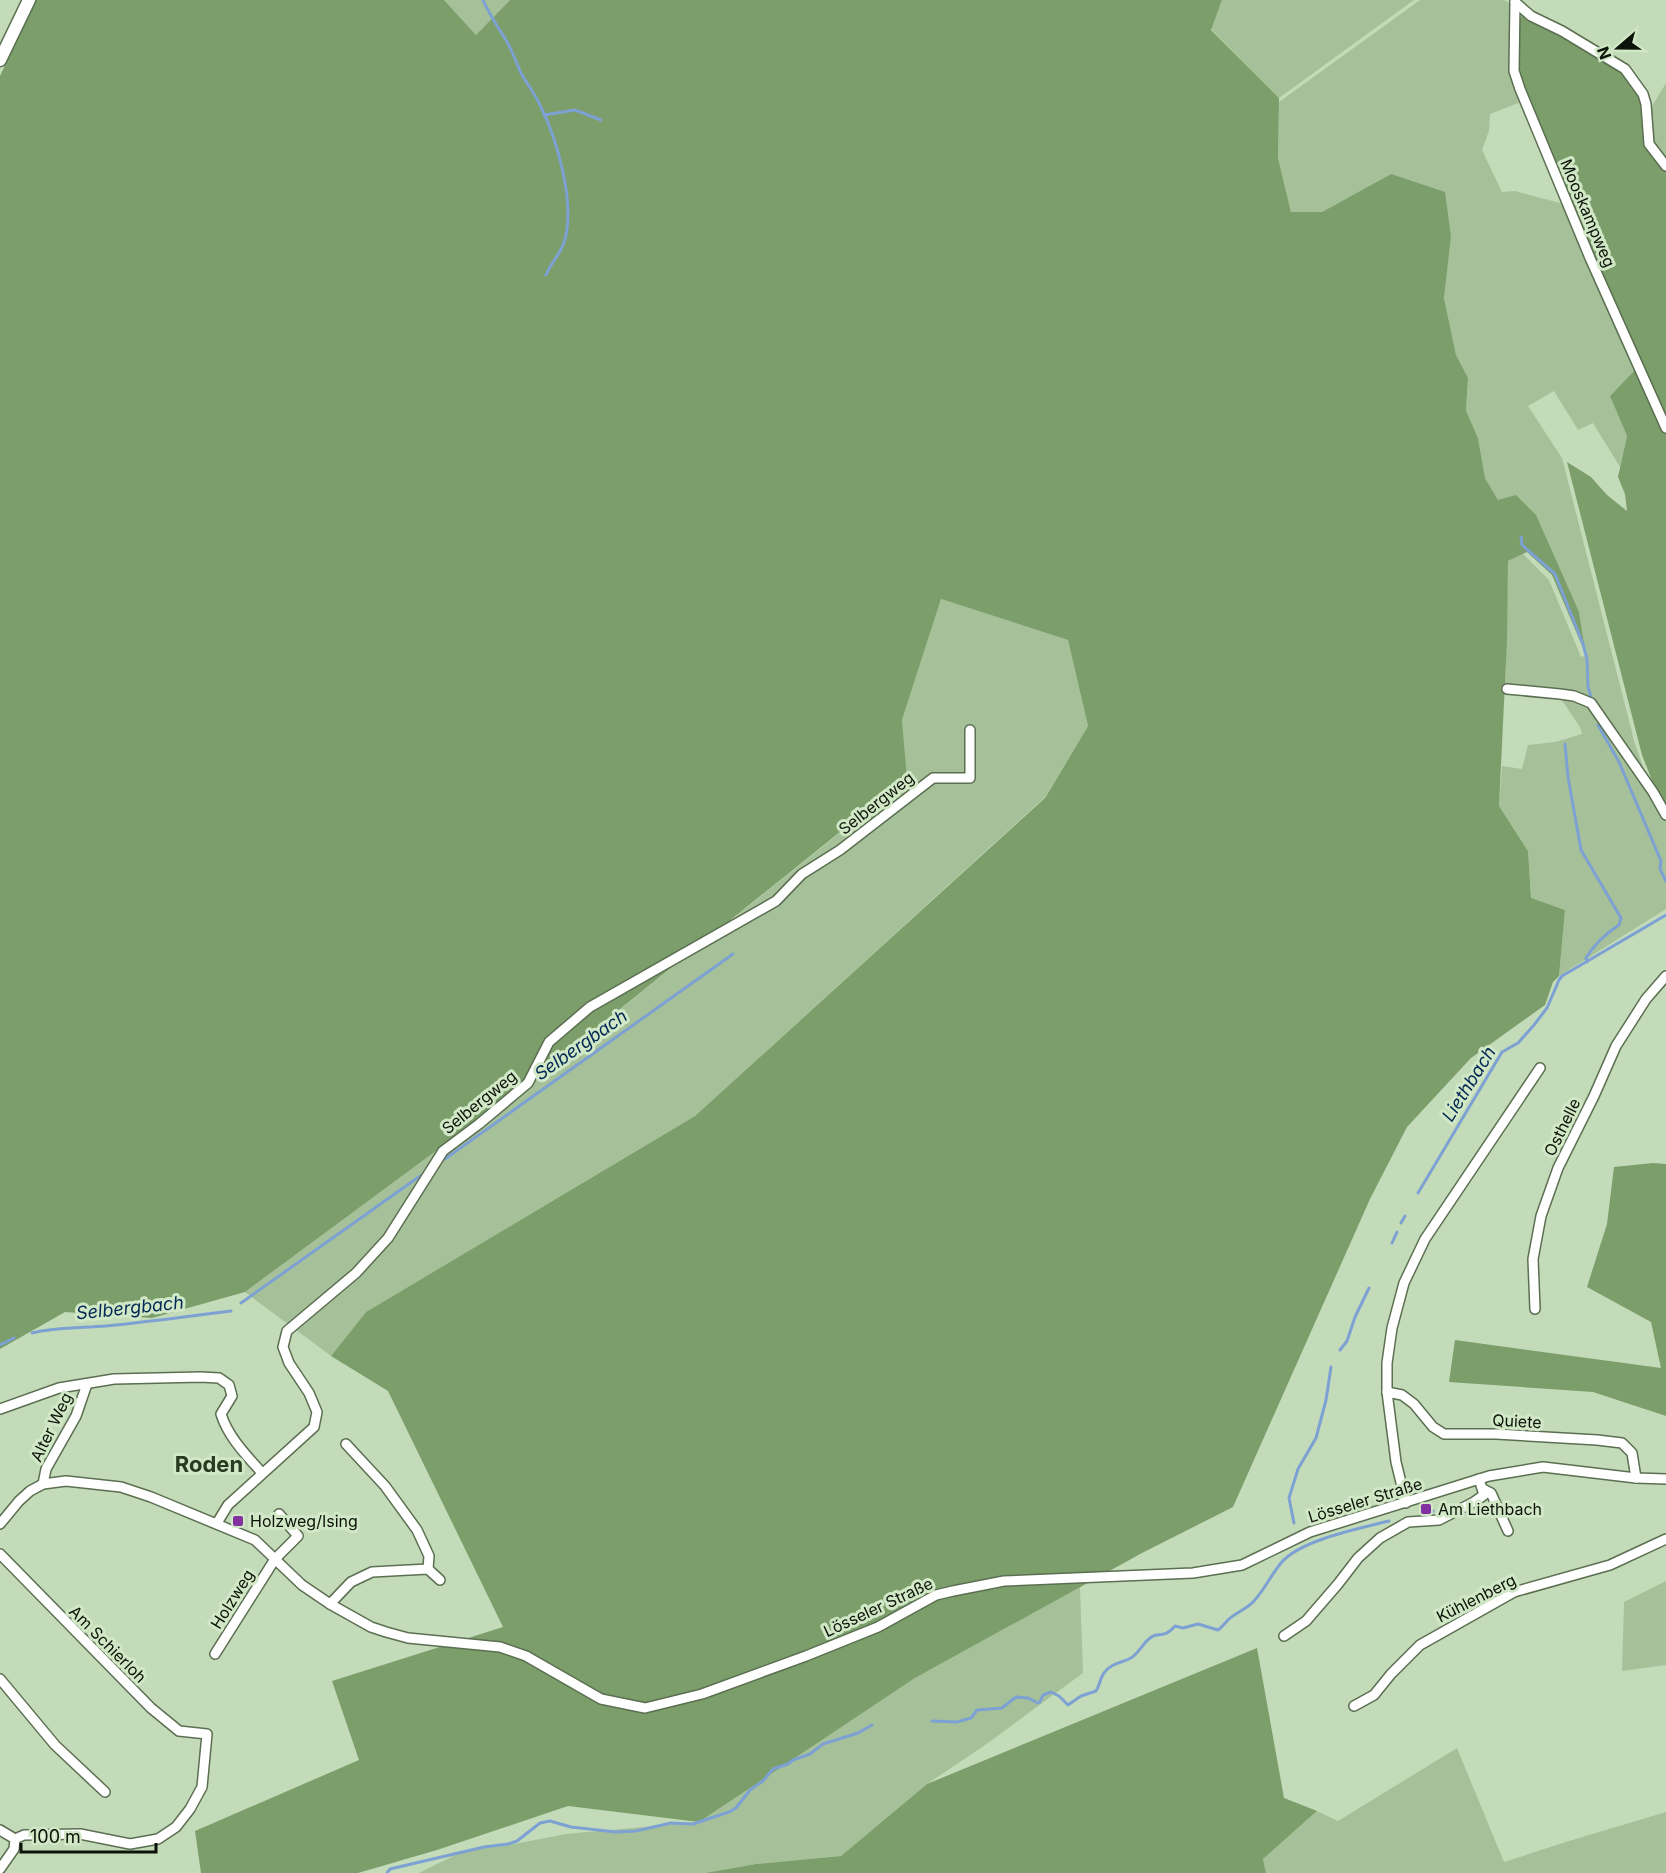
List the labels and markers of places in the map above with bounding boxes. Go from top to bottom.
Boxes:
place label: Am Liethbach [1438,1499,1542,1519]
marker: Am Liethbach [1419,1502,1433,1516]
place label: Holzweg/Ising [250,1511,358,1531]
marker: Holzweg/Ising [231,1514,245,1528]

